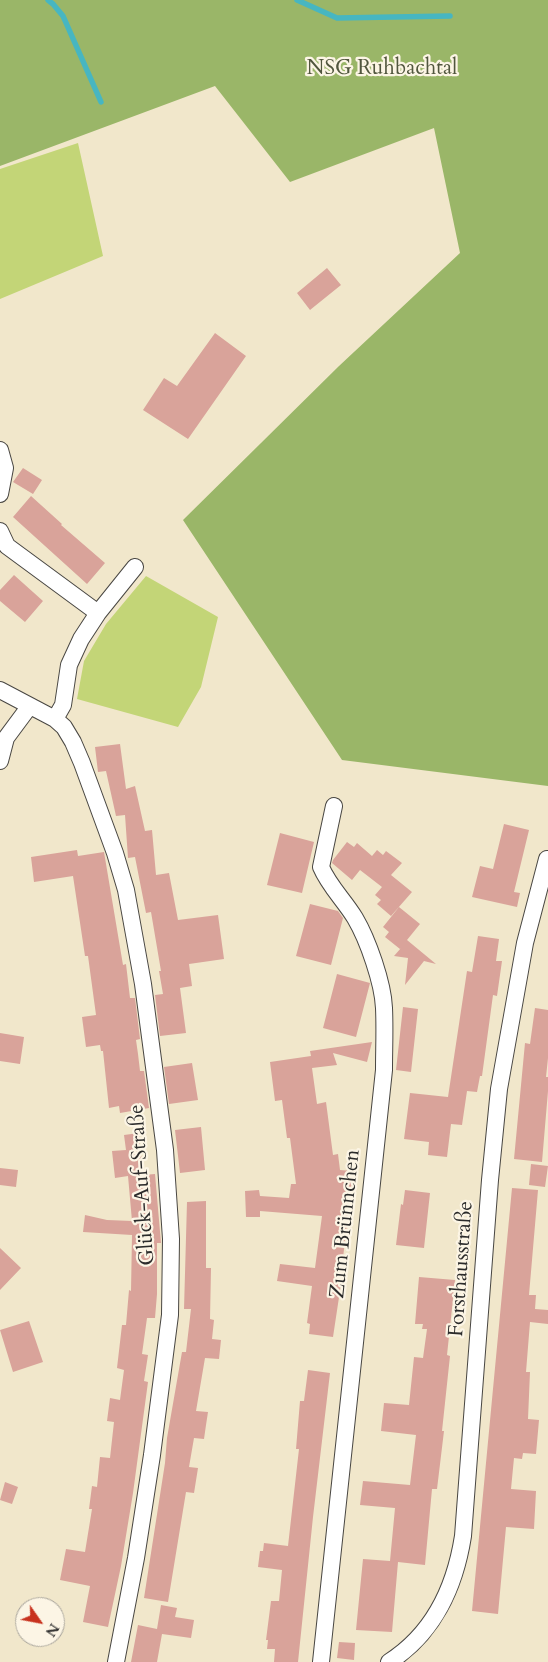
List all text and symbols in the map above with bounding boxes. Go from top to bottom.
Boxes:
park label: NSG Ruhbachtal [307,56,457,82]
street label: Glück-Auf-Straße [125,1103,161,1267]
street label: Zum Brünnchen [326,1148,366,1300]
street label: Forsthausstraße [445,1200,479,1338]
north arrow [15,1597,65,1647]
text: N [41,1620,63,1640]

